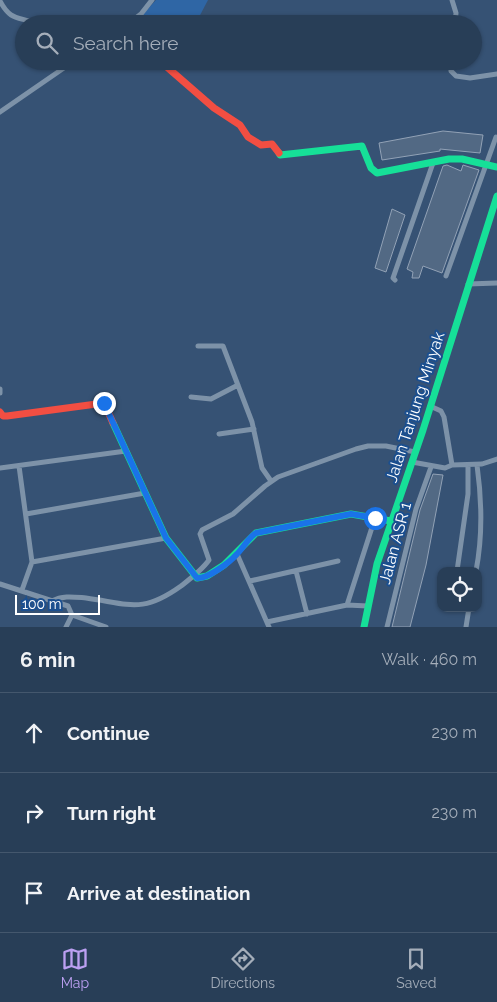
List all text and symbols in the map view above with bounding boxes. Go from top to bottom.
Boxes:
search box [15,15,482,70]
icon: search [33,29,61,57]
text: Search here [73,32,179,54]
street label: Jalan Tanjung Minyak [382,329,448,485]
route end [93,392,116,415]
street label: Jalan ASR 1 [375,500,415,586]
route start [364,507,387,530]
map controls [437,567,482,612]
button: locate [437,567,482,612]
scale bar [15,592,100,615]
text: 100 m [22,596,62,612]
text: 6 min [20,647,75,672]
text: Walk · 460 m [381,650,477,669]
icon: ahead [20,719,48,747]
text: Continue [67,722,150,744]
text: 230 m [432,723,477,742]
icon: right [20,799,48,827]
text: Turn right [67,802,156,824]
text: 230 m [432,803,477,822]
icon: arrive [20,879,48,907]
text: Arrive at destination [67,882,251,904]
tab: Map [61,945,89,991]
tab: Directions [210,945,275,991]
tab: Saved [396,945,436,991]

